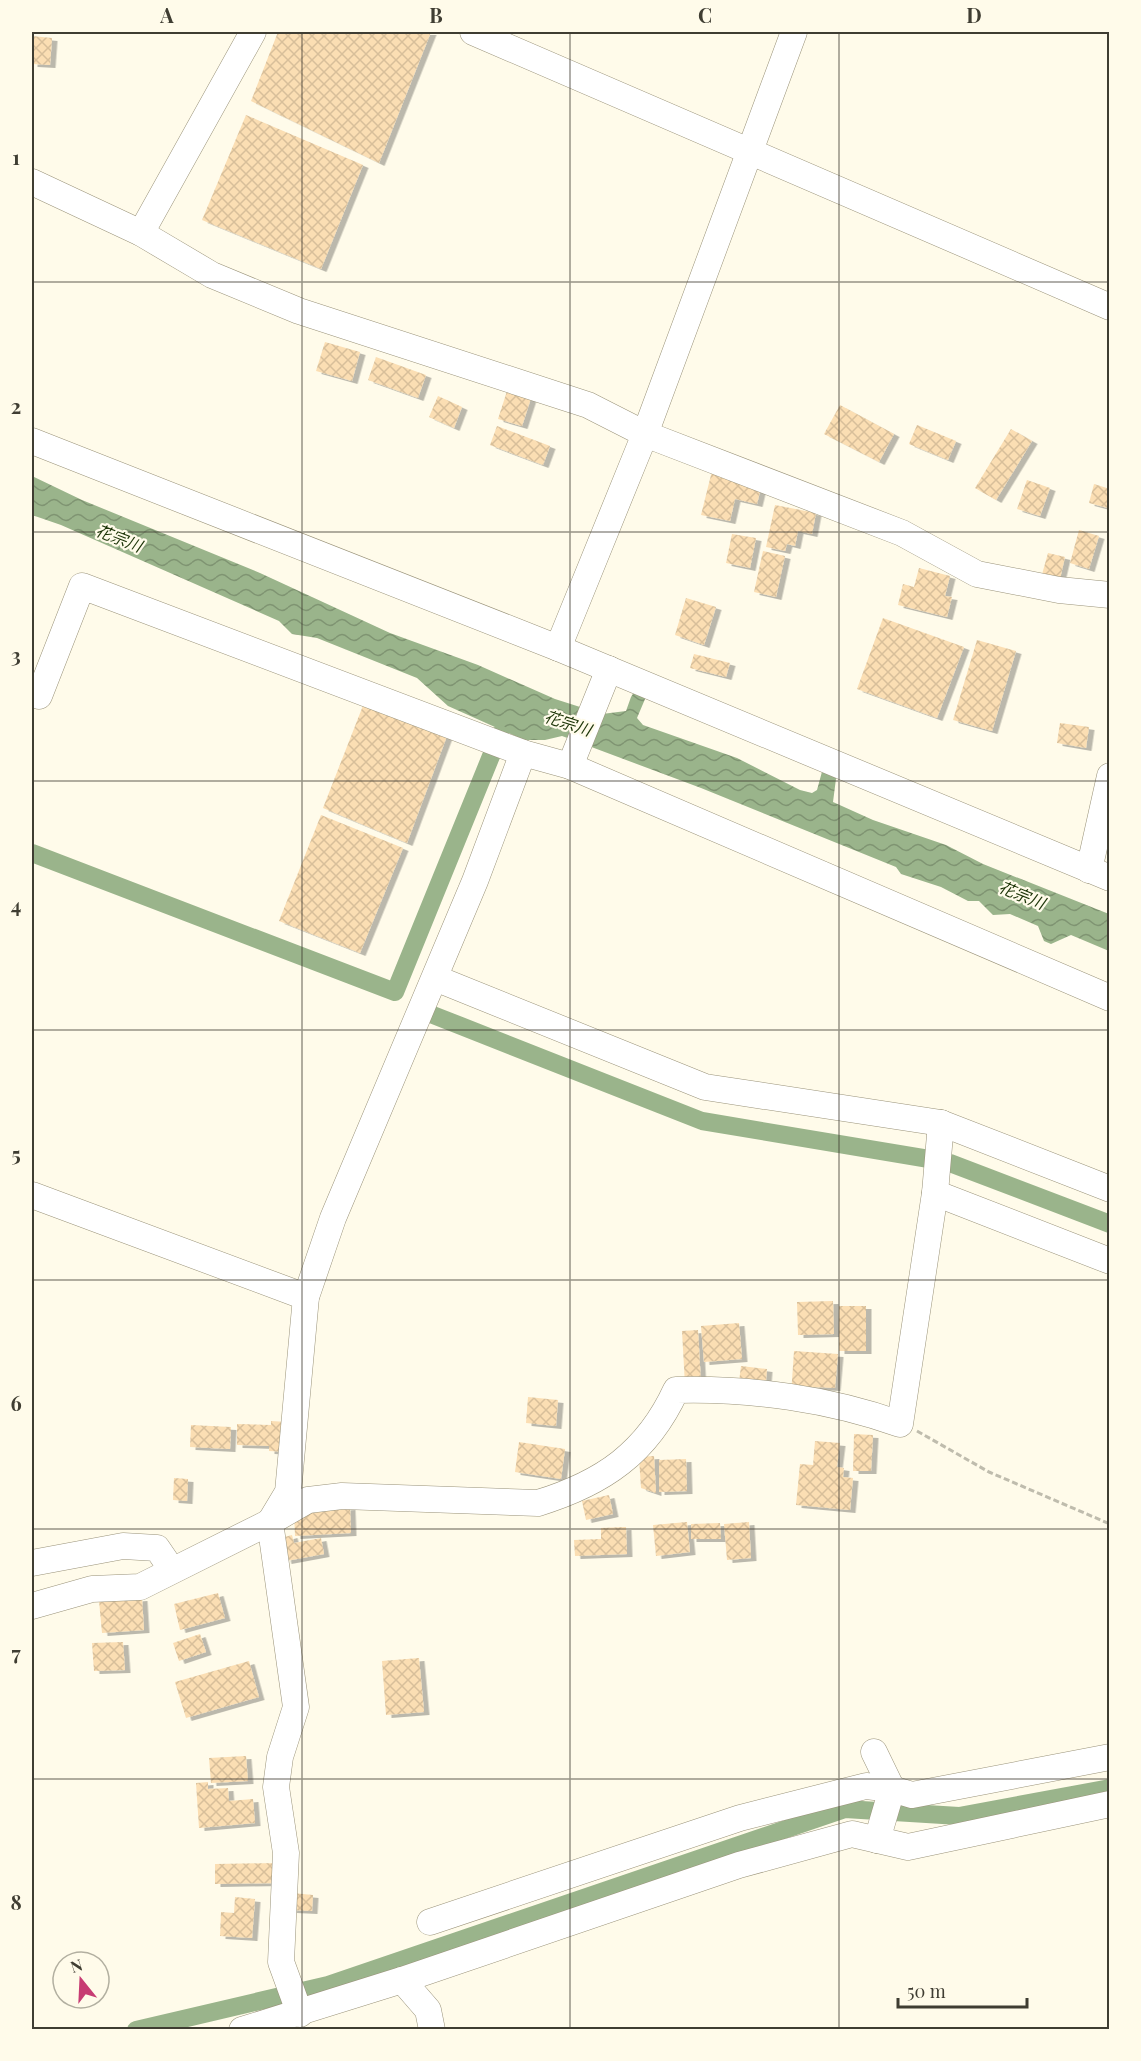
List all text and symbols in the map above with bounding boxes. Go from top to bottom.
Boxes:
text: A [159,1,174,28]
text: B [429,1,443,28]
text: C [698,1,712,28]
text: D [966,1,982,28]
text: 1 [12,143,20,170]
text: 2 [11,392,21,419]
water label: 花宗川 [93,519,147,557]
text: 3 [11,641,21,668]
water label: 花宗川 [542,705,596,741]
water label: 花宗川 [996,876,1050,914]
text: 4 [11,891,21,918]
text: 5 [11,1140,21,1167]
text: 6 [10,1389,22,1416]
text: 7 [11,1639,21,1666]
text: 8 [10,1888,22,1915]
north arrow [51,1950,111,2010]
text: N [67,1953,85,1977]
scale bar [898,1971,1027,2009]
text: 50 m [907,1979,946,2003]

